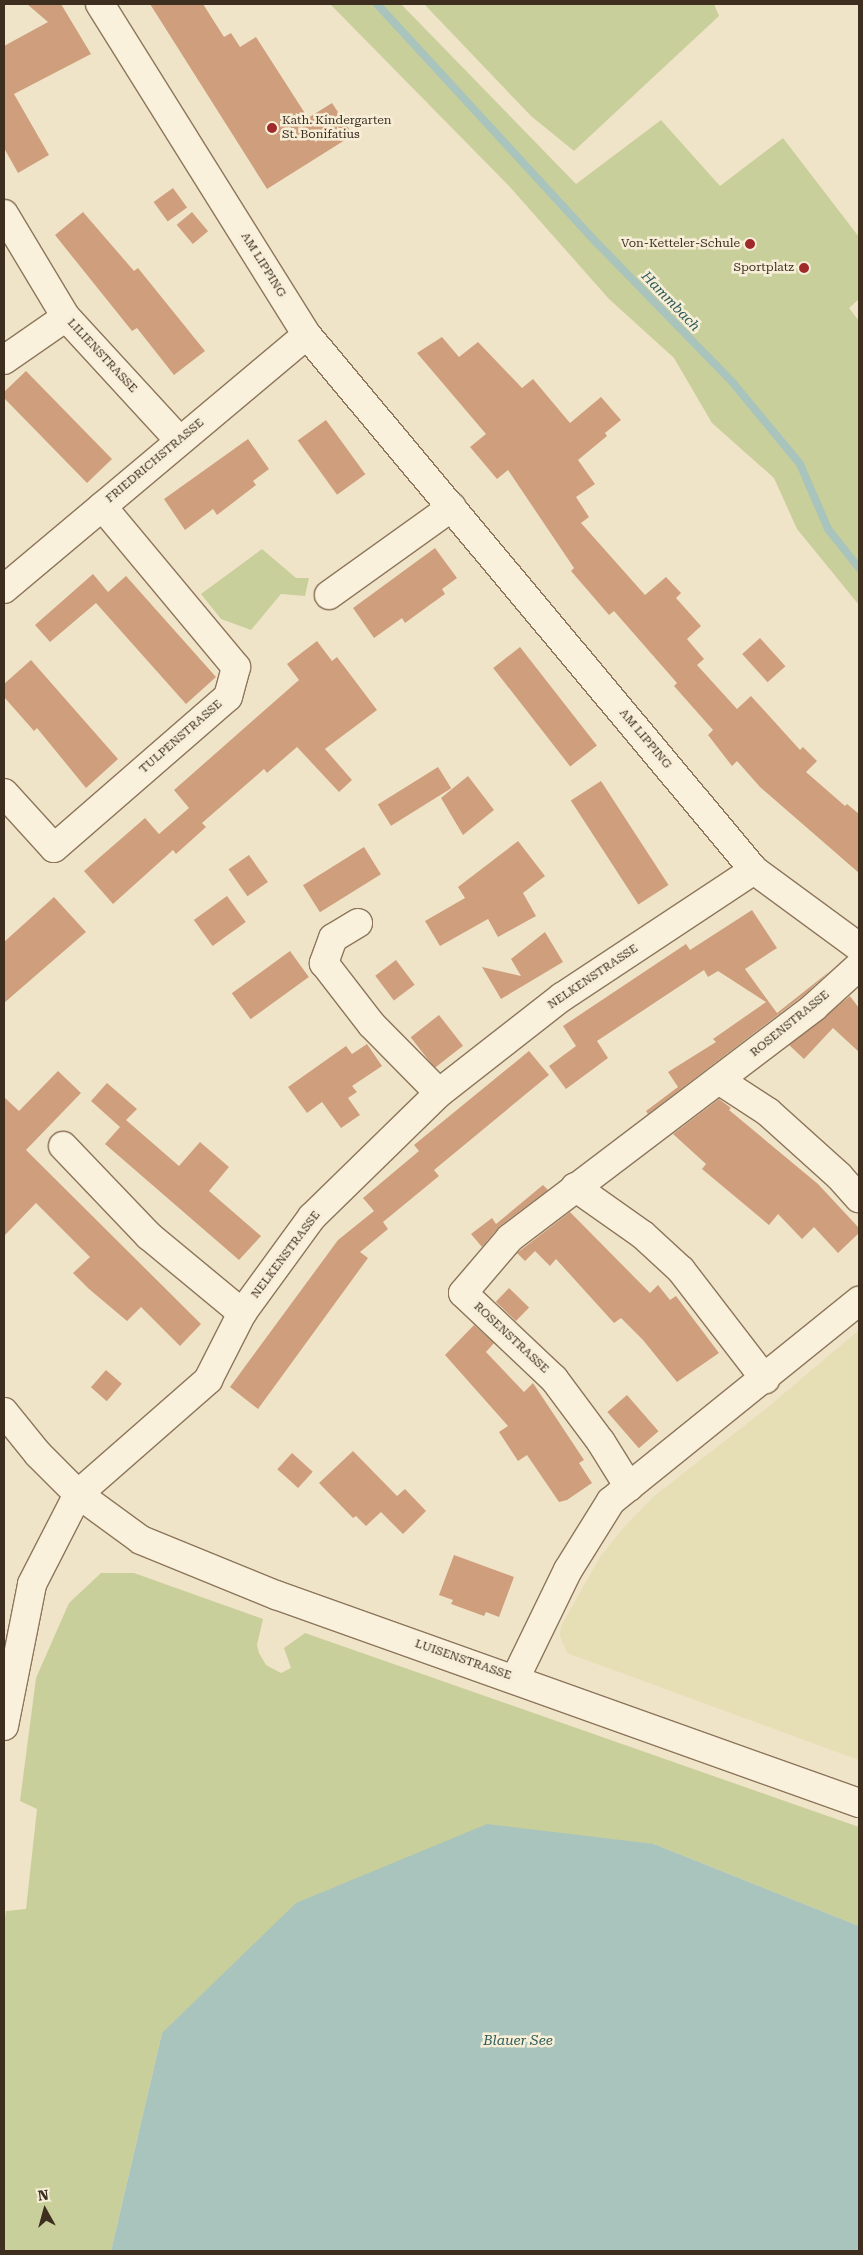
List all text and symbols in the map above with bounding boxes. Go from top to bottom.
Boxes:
place label: Kath. Kindergarten St. Bonifatius [282,114,392,142]
marker: Kath. Kindergarten St. Bonifatius [266,122,278,134]
street label: AM LIPPING [237,230,289,300]
place label: Von-Ketteler-Schule [621,237,740,251]
marker: Von-Ketteler-Schule [744,238,756,250]
place label: Sportplatz [734,261,794,275]
marker: Sportplatz [798,262,810,274]
water label: Hammbach [638,267,704,335]
street label: LILIENSTRASSE [64,316,140,396]
street label: FRIEDRICHSTRASSE [103,416,207,506]
street label: TULPENSTRASSE [137,697,225,777]
street label: AM LIPPING [616,706,674,772]
street label: NELKENSTRASSE [545,941,641,1013]
street label: ROSENSTRASSE [748,988,832,1060]
street label: NELKENSTRASSE [248,1208,324,1302]
street label: ROSENSTRASSE [470,1300,552,1376]
street label: LUISENSTRASSE [413,1637,513,1683]
water label: Blauer See [483,2032,553,2048]
north arrow [20,2185,70,2235]
text: N [37,2187,49,2204]

